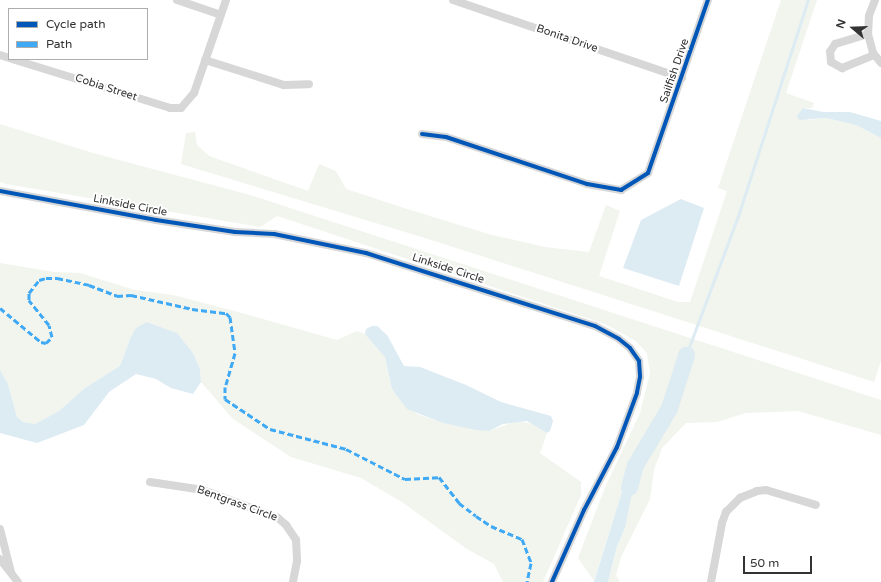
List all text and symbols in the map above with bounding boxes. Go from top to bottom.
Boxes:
legend [8,8,148,60]
north arrow [833,8,873,48]
text: Cycle path [46,17,105,31]
text: N [834,18,849,30]
street label: Bonita Drive [535,22,599,56]
text: Path [46,37,72,51]
street label: Sailfish Drive [658,37,692,105]
street label: Cobia Street [73,72,139,104]
street label: Linkside Circle [92,192,168,220]
street label: Linkside Circle [410,251,486,287]
street label: Bentgrass Circle [195,483,279,525]
scale bar [745,548,814,574]
text: 50 m [750,556,779,570]

